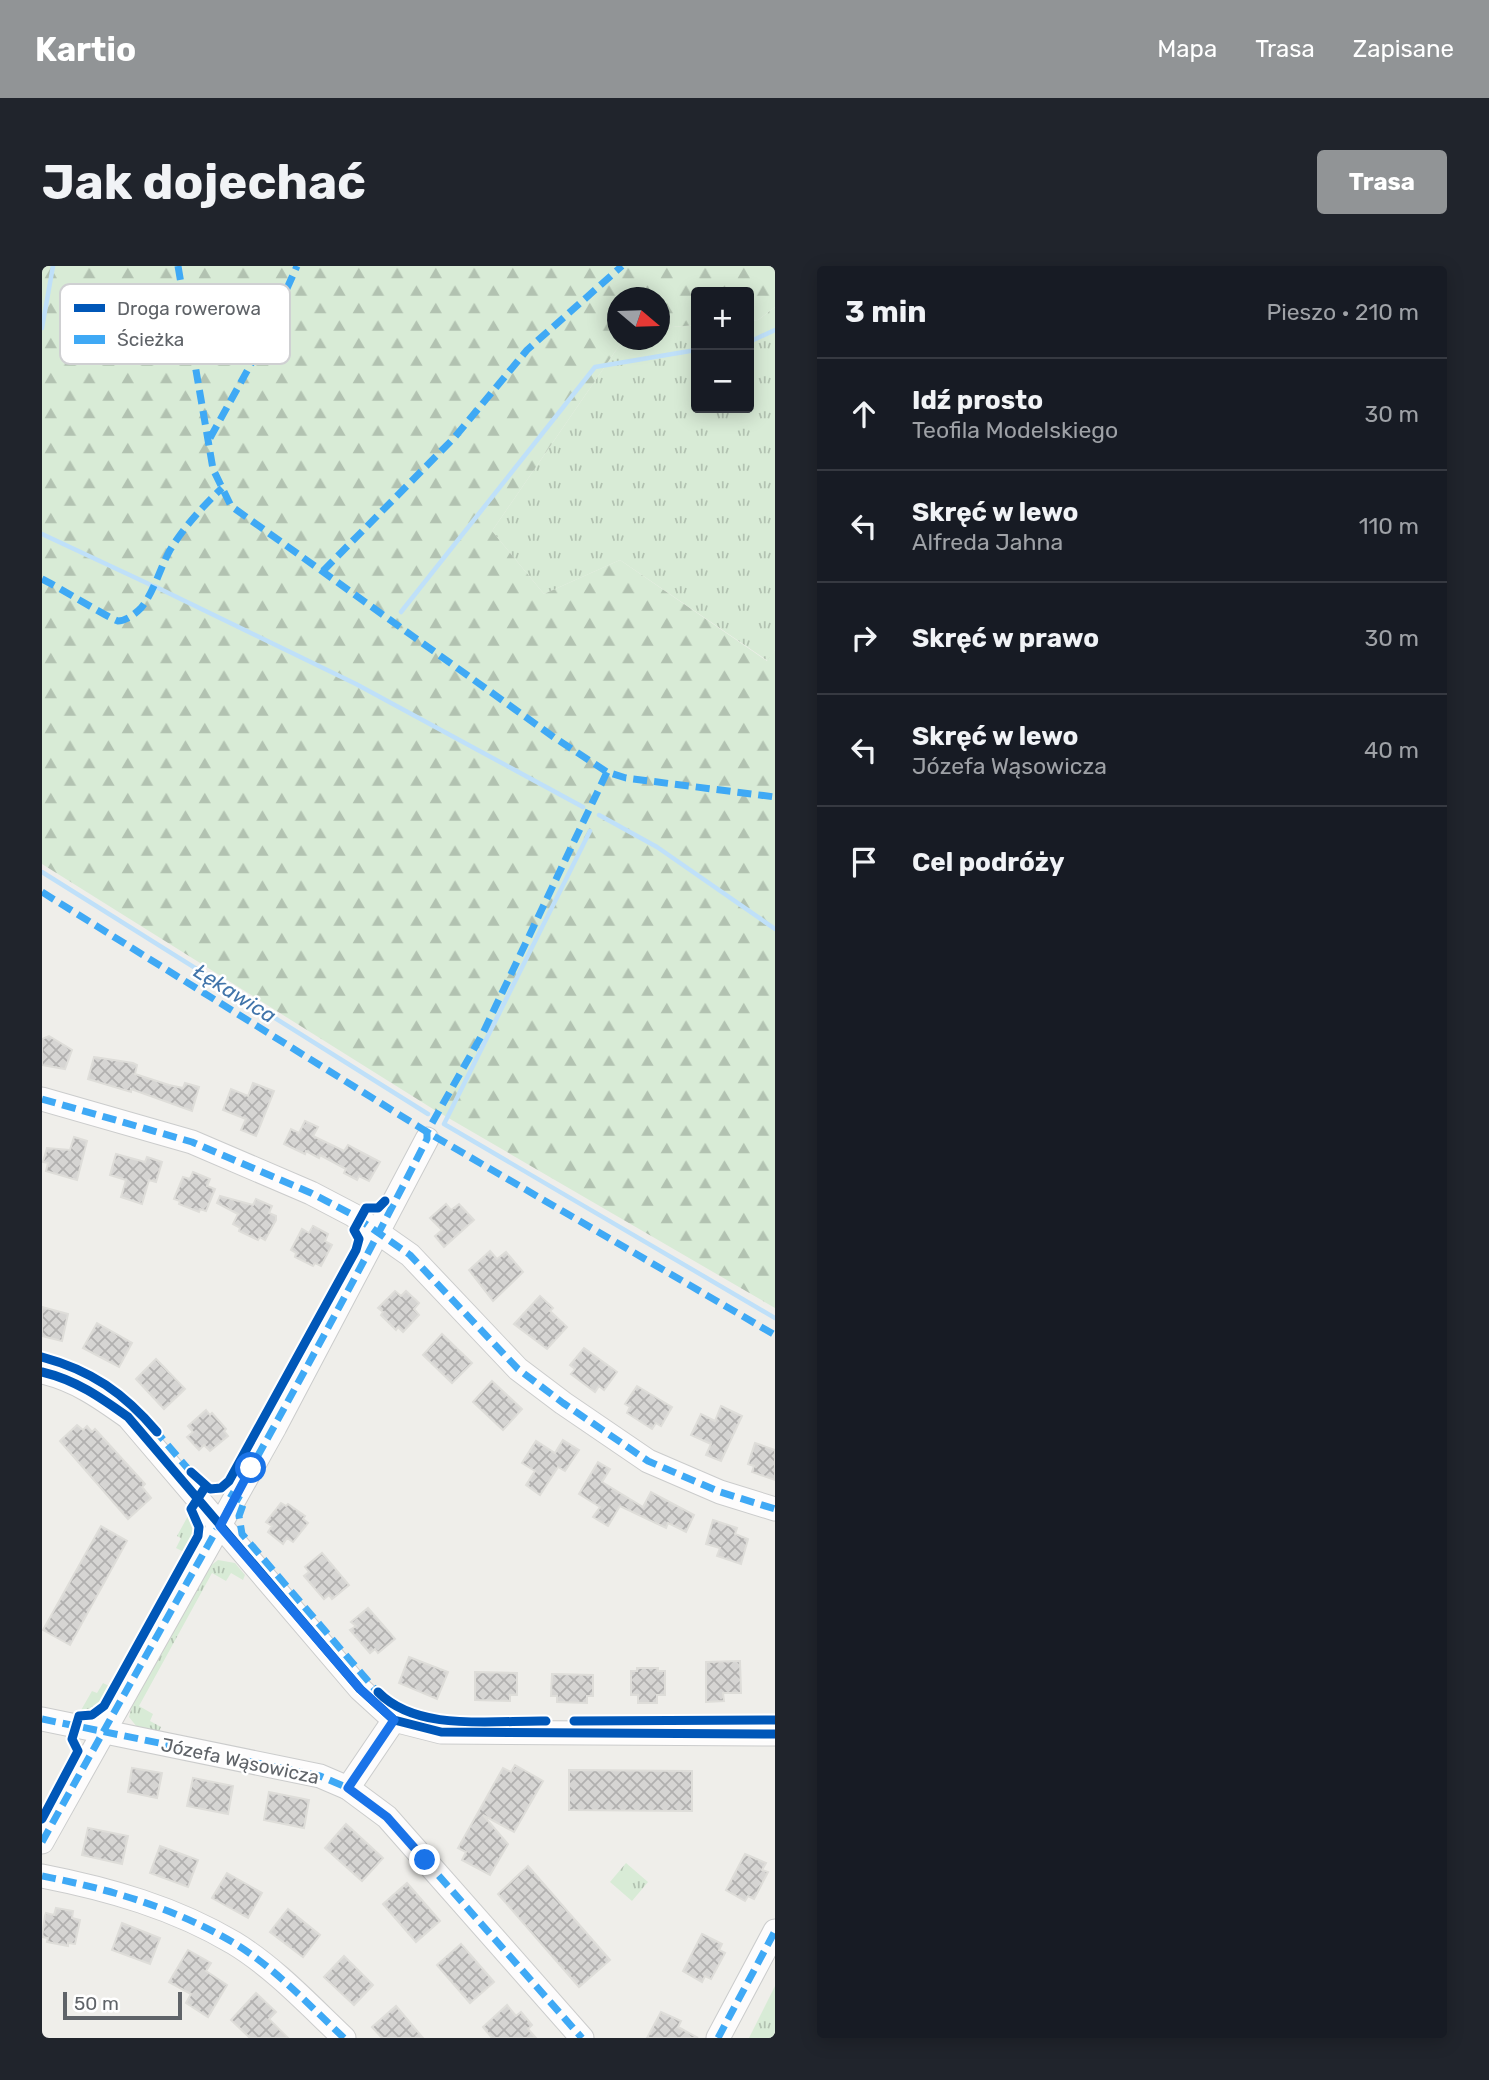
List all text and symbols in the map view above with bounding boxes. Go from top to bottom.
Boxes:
text: Kartio [35,30,136,69]
text: Mapa [1157,35,1217,63]
text: Trasa [1255,35,1315,63]
text: Zapisane [1353,35,1454,63]
button: Trasa [1317,150,1447,214]
text: Jak dojechać [42,153,366,211]
legend [60,284,290,364]
north arrow [607,287,670,350]
map controls [691,287,754,413]
button: + [691,287,754,350]
text: 3 min [845,294,927,330]
text: Droga rowerowa [117,297,261,320]
text: Pieszo · 210 m [1266,298,1419,326]
text: Ścieżka [117,328,184,351]
button: − [691,350,754,413]
text: Idź prosto [912,385,1043,416]
icon: ahead [845,395,883,433]
text: 30 m [1364,400,1419,428]
text: Teofila Modelskiego [912,416,1118,444]
text: Skręć w lewo [912,497,1078,528]
icon: left [845,507,883,545]
text: 110 m [1359,512,1419,540]
text: Alfreda Jahna [912,528,1063,556]
icon: right [845,619,883,657]
text: Skręć w prawo [912,623,1099,654]
text: 30 m [1364,624,1419,652]
text: Skręć w lewo [912,721,1078,752]
icon: left [845,731,883,769]
text: 40 m [1364,736,1419,764]
text: Józefa Wąsowicza [912,752,1107,780]
icon: arrive [845,843,883,881]
text: Cel podróży [912,847,1065,878]
water label: Łękawica [189,958,281,1028]
route start [235,1452,266,1483]
street label: Józefa Wąsowicza [159,1733,321,1789]
route end [409,1844,440,1875]
scale bar [63,1989,182,2021]
text: 50 m [74,1992,119,2015]

